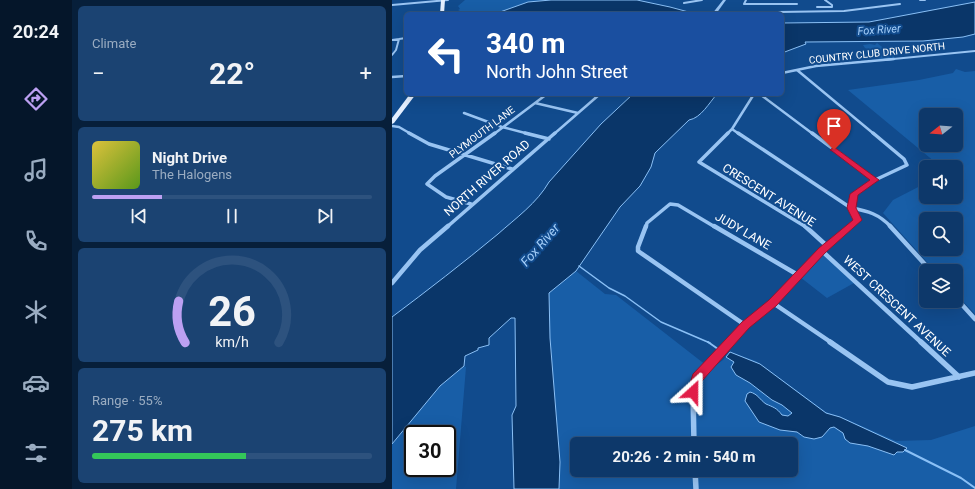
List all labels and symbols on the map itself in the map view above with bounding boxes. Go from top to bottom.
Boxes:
water label: Fox River [857,22,901,38]
street label: COUNTRY CLUB DRIVE NORTH [808,40,946,66]
street label: PLYMOUTH LANE [447,104,517,160]
north arrow [919,108,963,152]
pin [817,109,851,150]
street label: NORTH RIVER ROAD [441,137,533,219]
street label: CRESCENT AVENUE [720,161,818,229]
street label: JUDY LANE [713,209,773,253]
water label: Fox River [518,220,563,269]
street label: WEST CRESCENT AVENUE [840,253,954,359]
position arrow [672,371,714,413]
speed limit sign: 30 [404,425,456,477]

